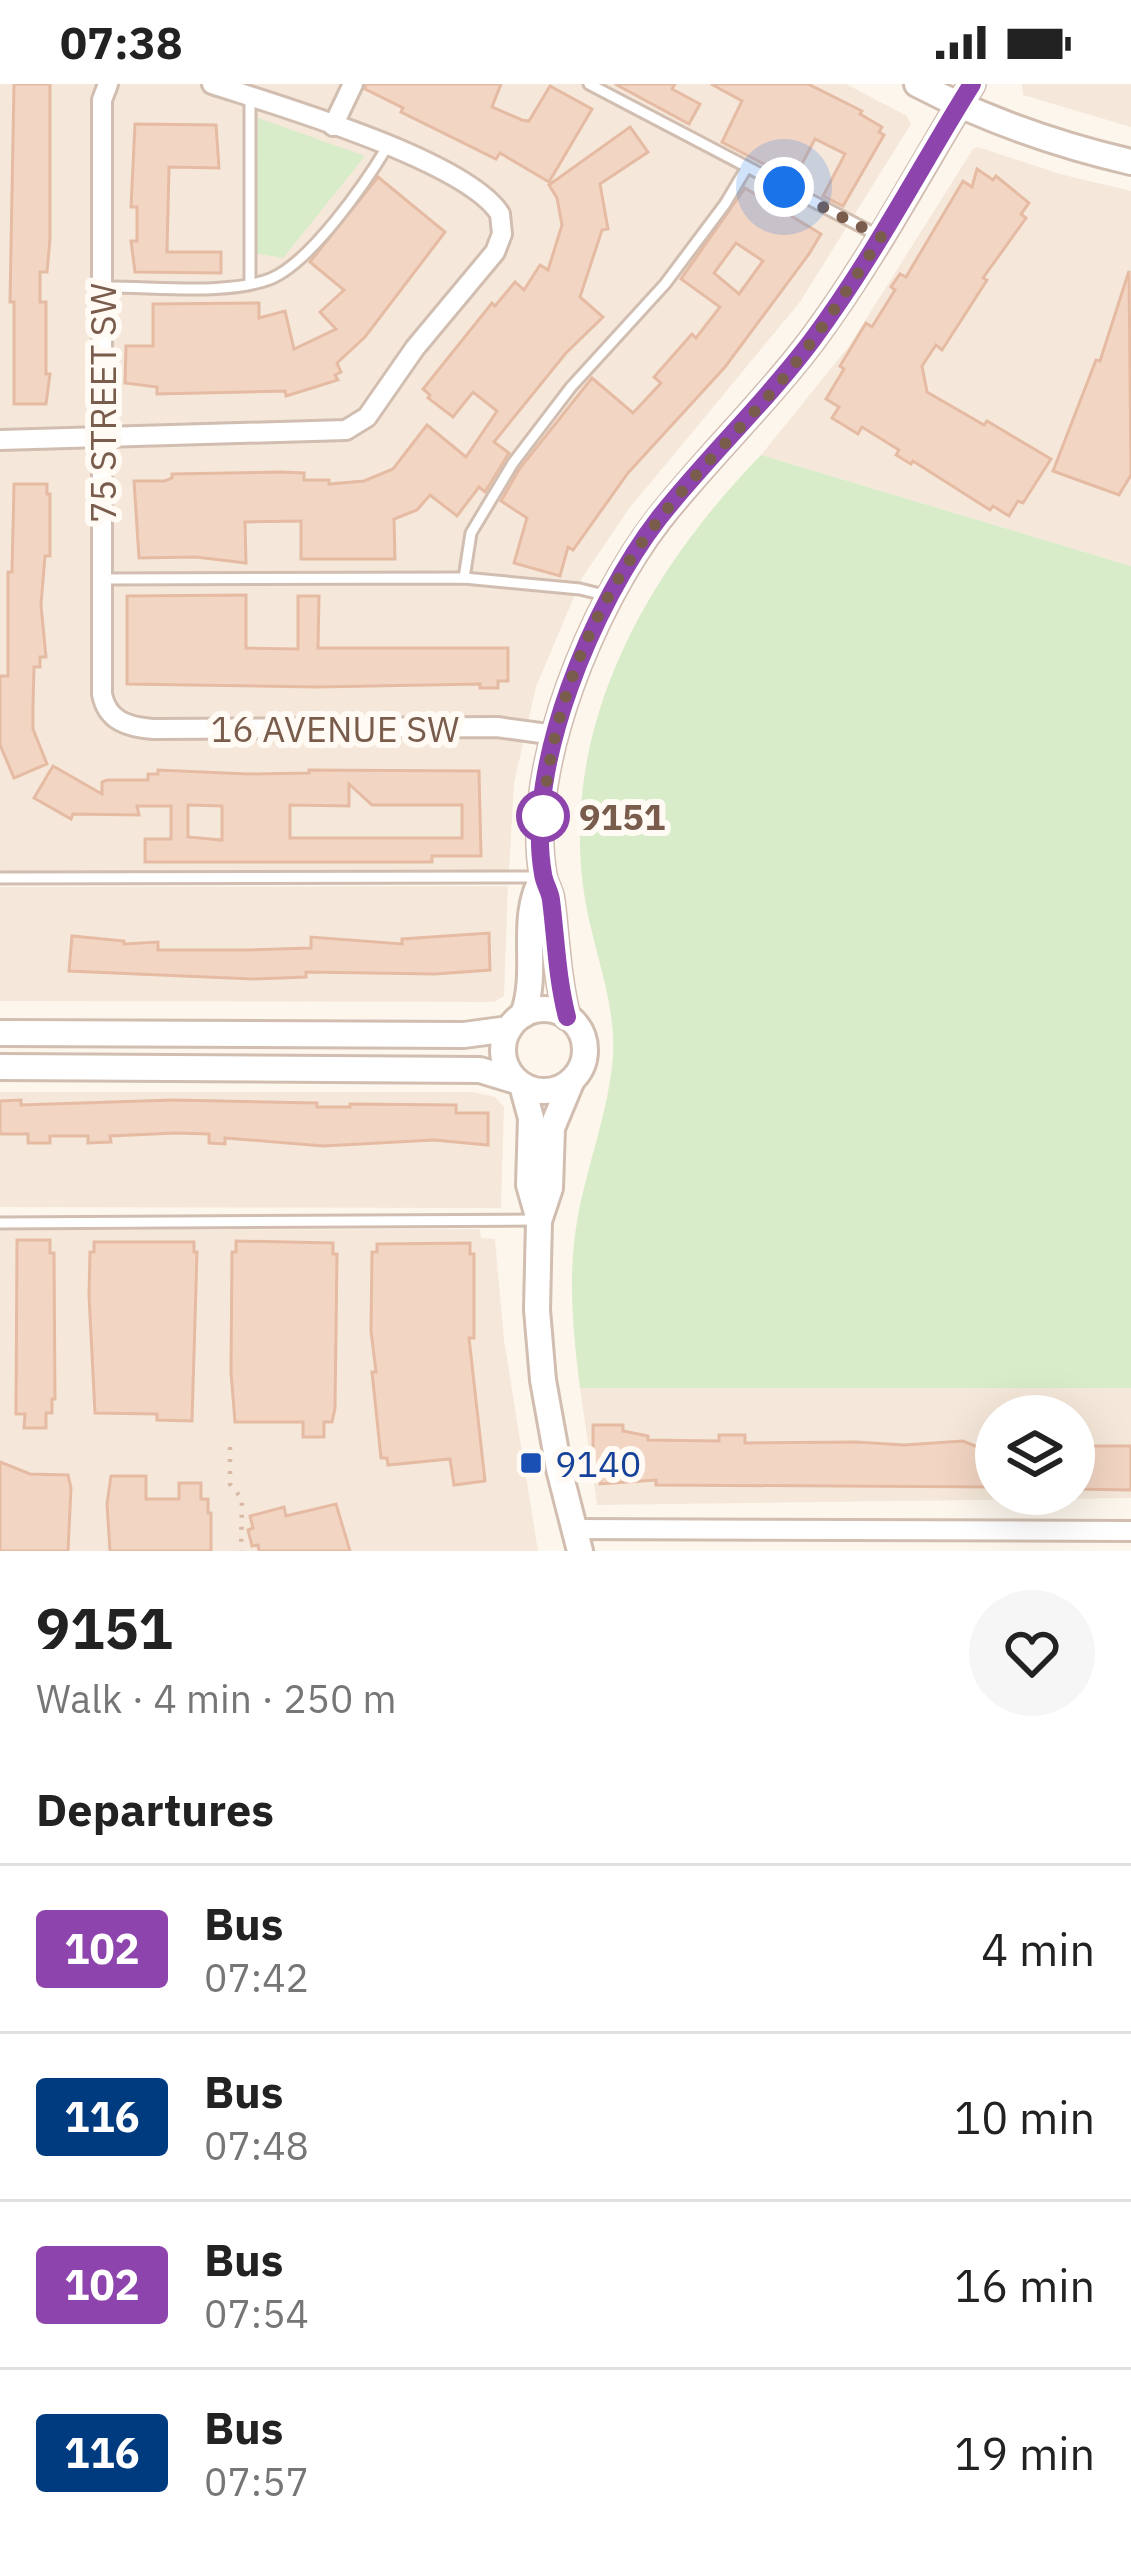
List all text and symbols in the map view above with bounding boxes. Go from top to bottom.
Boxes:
text: 07:38 [60,13,183,71]
your location [754,157,814,217]
street label: 75 STREET SW [79,283,126,523]
street label: 16 AVENUE SW [211,705,459,752]
marker: 9151 [518,791,568,841]
place label: 9151 [579,793,665,840]
map controls [975,1395,1095,1515]
button: layers [975,1395,1095,1515]
place label: 9140 [555,1440,641,1487]
marker: 9140 [518,1450,544,1476]
button: heart [969,1590,1095,1716]
text: 9151 [36,1591,173,1665]
text: Walk · 4 min · 250 m [36,1673,397,1724]
text: Departures [36,1780,274,1838]
text: Bus [204,1894,284,1952]
text: 4 min [981,1920,1095,1978]
text: 102 [64,1921,140,1976]
text: 07:42 [204,1952,309,2003]
text: Bus [204,2062,284,2120]
text: 10 min [954,2088,1095,2146]
text: 116 [64,2089,140,2144]
text: 07:48 [204,2120,309,2171]
text: Bus [204,2230,284,2288]
text: 16 min [954,2256,1095,2314]
text: 102 [64,2257,140,2312]
text: 07:54 [204,2288,309,2339]
text: Bus [204,2398,284,2456]
text: 19 min [954,2424,1095,2482]
text: 116 [64,2425,140,2480]
text: 07:57 [204,2456,309,2507]

